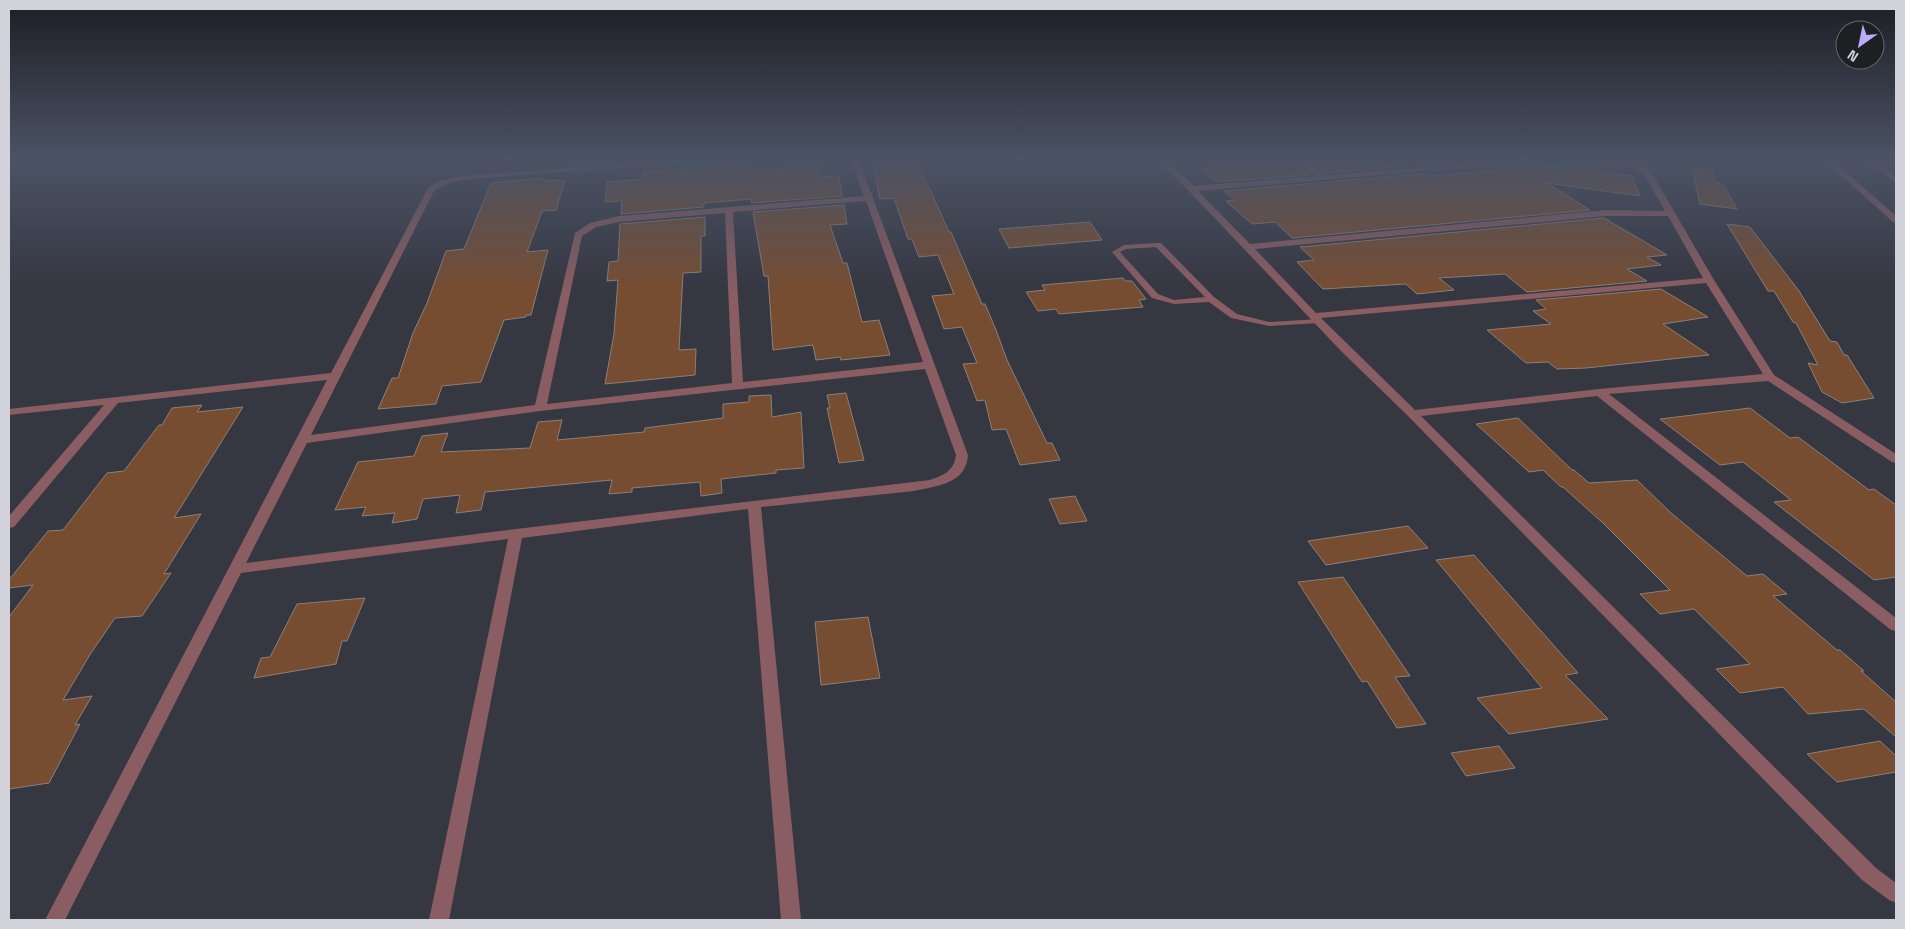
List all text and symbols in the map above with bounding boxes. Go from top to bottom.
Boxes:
north arrow [1835,20,1885,70]
text: N [1844,46,1862,66]

